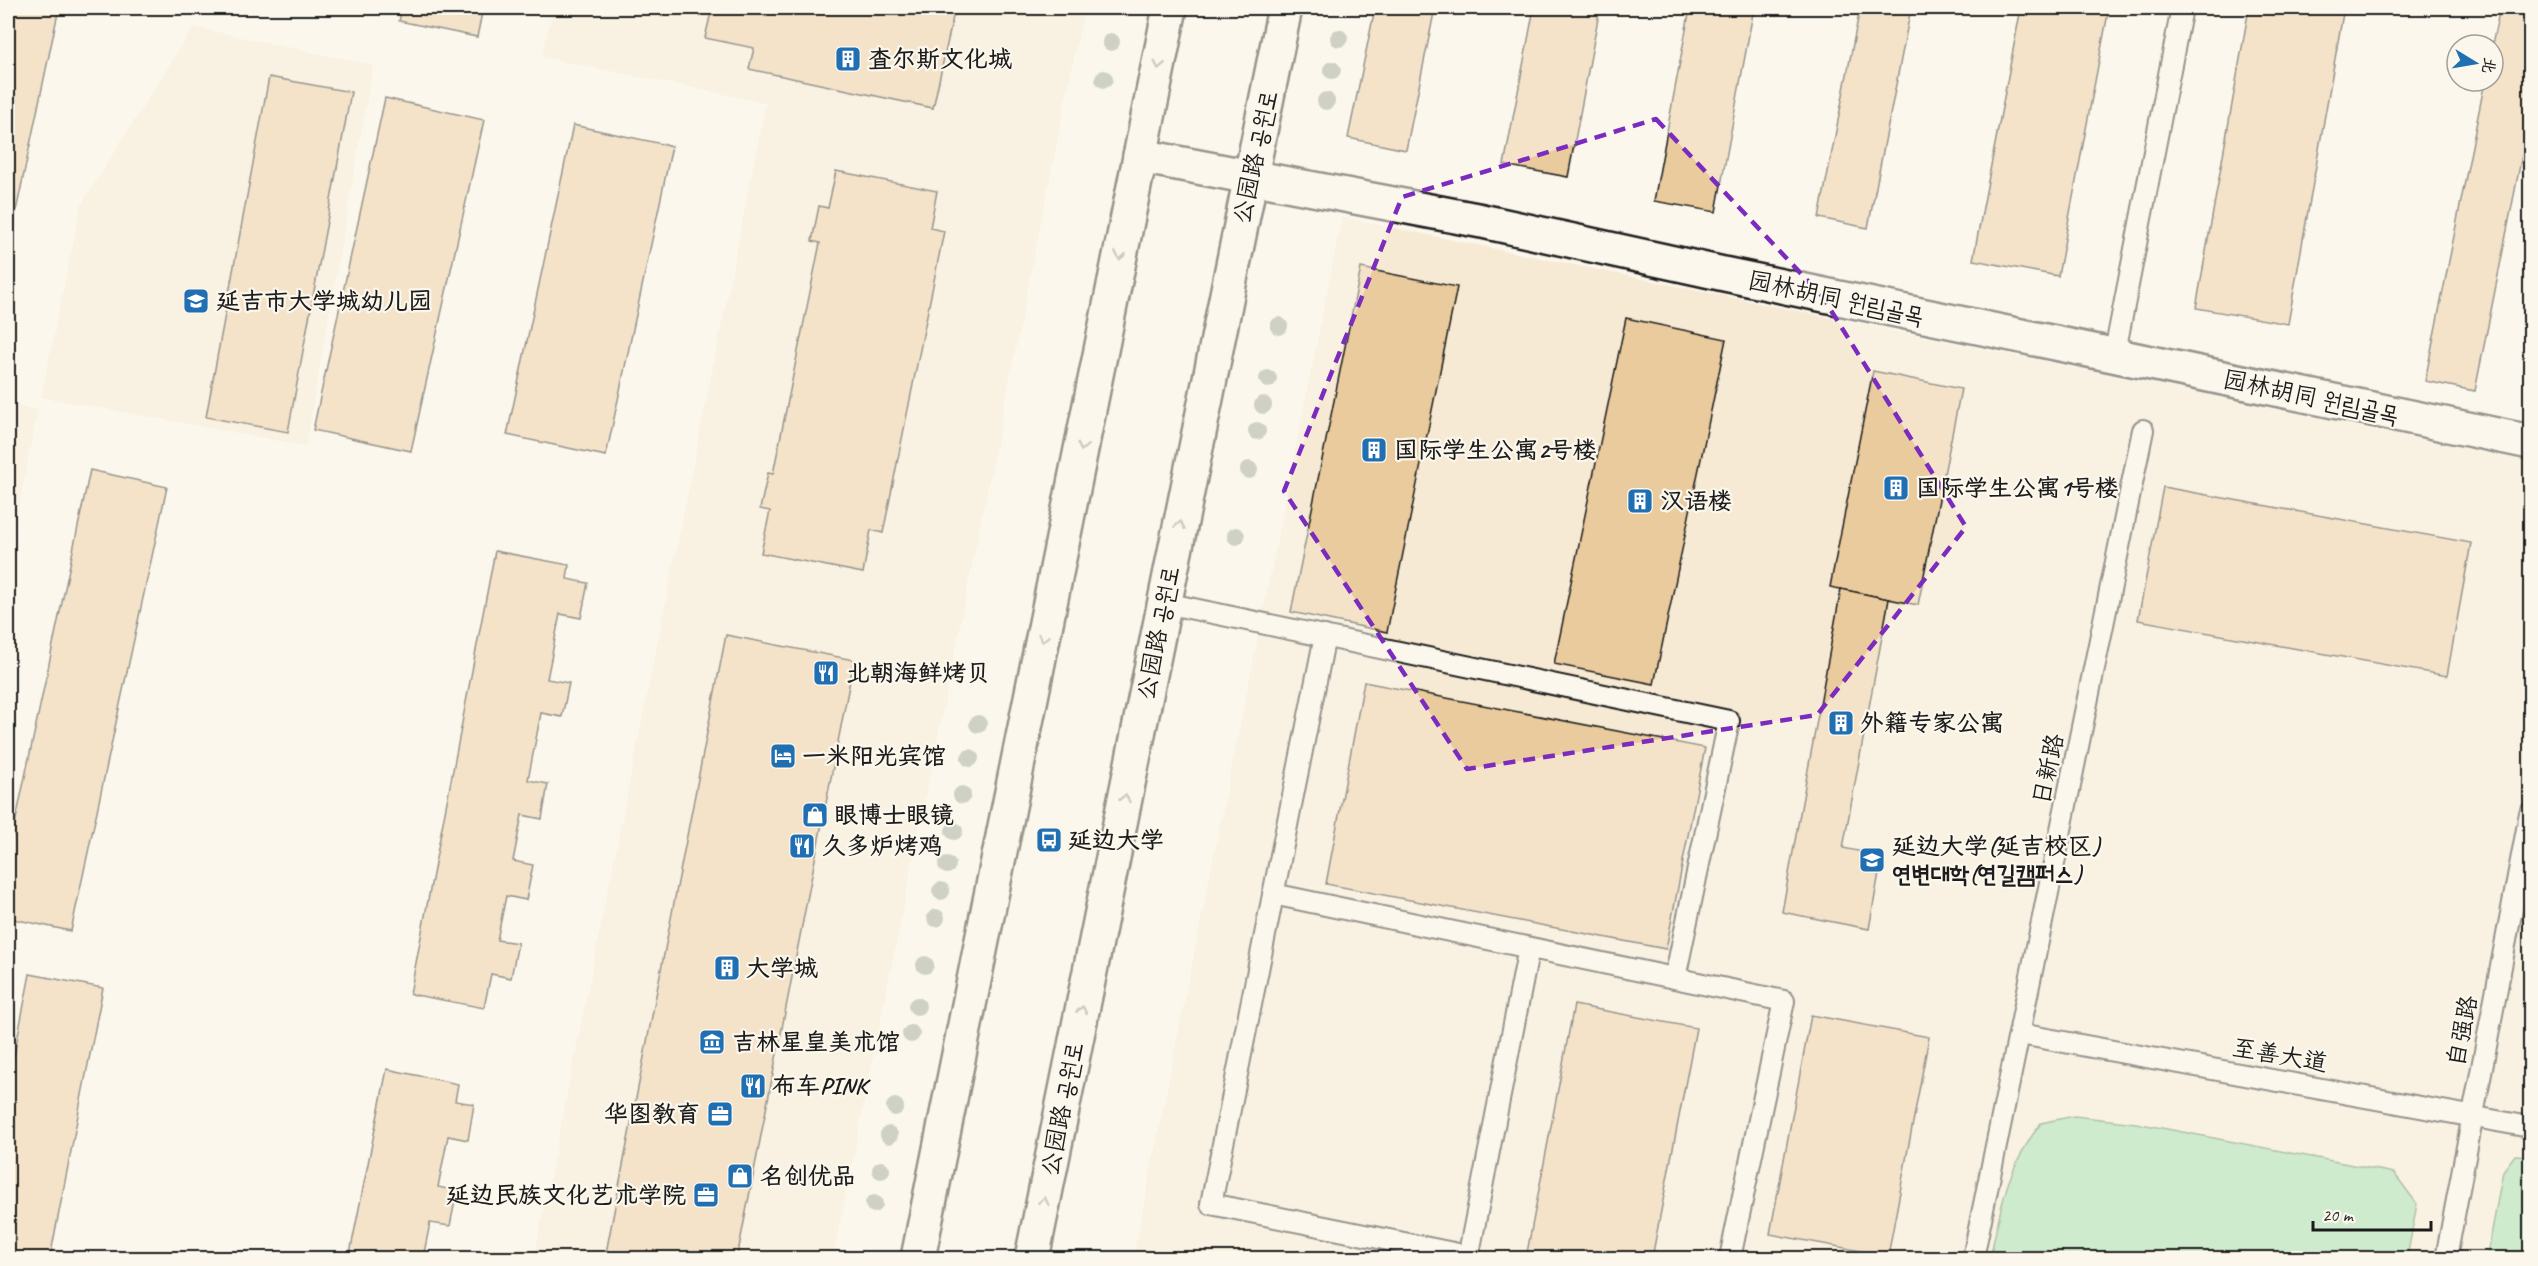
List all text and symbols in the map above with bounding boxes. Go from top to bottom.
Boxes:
north arrow [2445,33,2505,93]
building icon: 查尔斯文化城 [833,44,863,74]
place label: 查尔斯文化城 [868,44,1012,74]
text: 北 [2477,56,2500,75]
one-way arrow [1153,60,1166,70]
street label: 公园路 공원로 [1226,87,1284,227]
one-way arrow [1114,251,1127,261]
street label: 园林胡同 원림골목 [1745,265,1927,331]
school or university icon: 延吉市大学城幼儿园 [181,286,211,316]
place label: 延吉市大学城幼儿园 [216,286,432,316]
street label: 园林胡同 원림골목 [2220,364,2402,430]
building icon: 国际学生公寓2号楼 [1359,435,1389,465]
place label: 国际学生公寓2号楼 [1394,435,1597,465]
one-way arrow [1076,442,1089,452]
building icon: 国际学生公寓1号楼 [1881,473,1911,503]
place label: 国际学生公寓1号楼 [1916,473,2119,503]
building icon: 汉语楼 [1625,486,1655,516]
place label: 汉语楼 [1660,486,1732,516]
one-way arrow [1173,520,1186,530]
street label: 公园路 공원로 [1130,564,1186,702]
one-way arrow [1037,633,1050,643]
restaurant icon: 北朝海鲜烤贝 [811,658,841,688]
place label: 北朝海鲜烤贝 [846,658,990,688]
building icon: 外籍专家公寓 [1826,708,1856,738]
place label: 外籍专家公寓 [1860,708,2004,738]
street label: 日新路 [2026,731,2070,807]
hotel icon: 一米阳光宾馆 [768,741,798,771]
place label: 一米阳光宾馆 [802,741,946,771]
one-way arrow [1118,794,1131,804]
shop icon: 眼博士眼镜 [800,800,830,830]
place label: 眼博士眼镜 [834,800,954,830]
bus stop icon: 延边大学 [1034,825,1064,855]
place label: 延边大学 [1068,825,1164,855]
restaurant icon: 久多炉烤鸡 [787,831,817,861]
place label: 久多炉烤鸡 [822,831,942,861]
place label: 延边大学(延吉校区) 연변대학(연길캠퍼스) [1892,831,2102,889]
school or university icon: 延边大学(延吉校区) 연변대학(연길캠퍼스) [1857,845,1887,875]
building icon: 大学城 [712,953,742,983]
place label: 大学城 [746,953,818,983]
street label: 自强路 [2440,993,2484,1069]
one-way arrow [1075,1005,1088,1015]
museum icon: 吉林星皇美术馆 [697,1027,727,1057]
place label: 吉林星皇美术馆 [732,1027,900,1057]
street label: 至善大道 [2230,1032,2330,1078]
street label: 公园路 공원로 [1034,1040,1090,1178]
restaurant icon: 布车PINK [738,1071,768,1101]
place label: 布车PINK [772,1071,872,1101]
place label: 华图教育 [604,1099,700,1129]
office icon: 华图教育 [705,1099,735,1129]
shop icon: 名创优品 [725,1161,755,1191]
place label: 名创优品 [760,1161,856,1191]
place label: 延边民族文化艺术学院 [446,1180,686,1210]
office icon: 延边民族文化艺术学院 [691,1180,721,1210]
scale bar [2313,1194,2432,1232]
one-way arrow [1036,1196,1049,1206]
text: 20 m [2322,1204,2355,1226]

